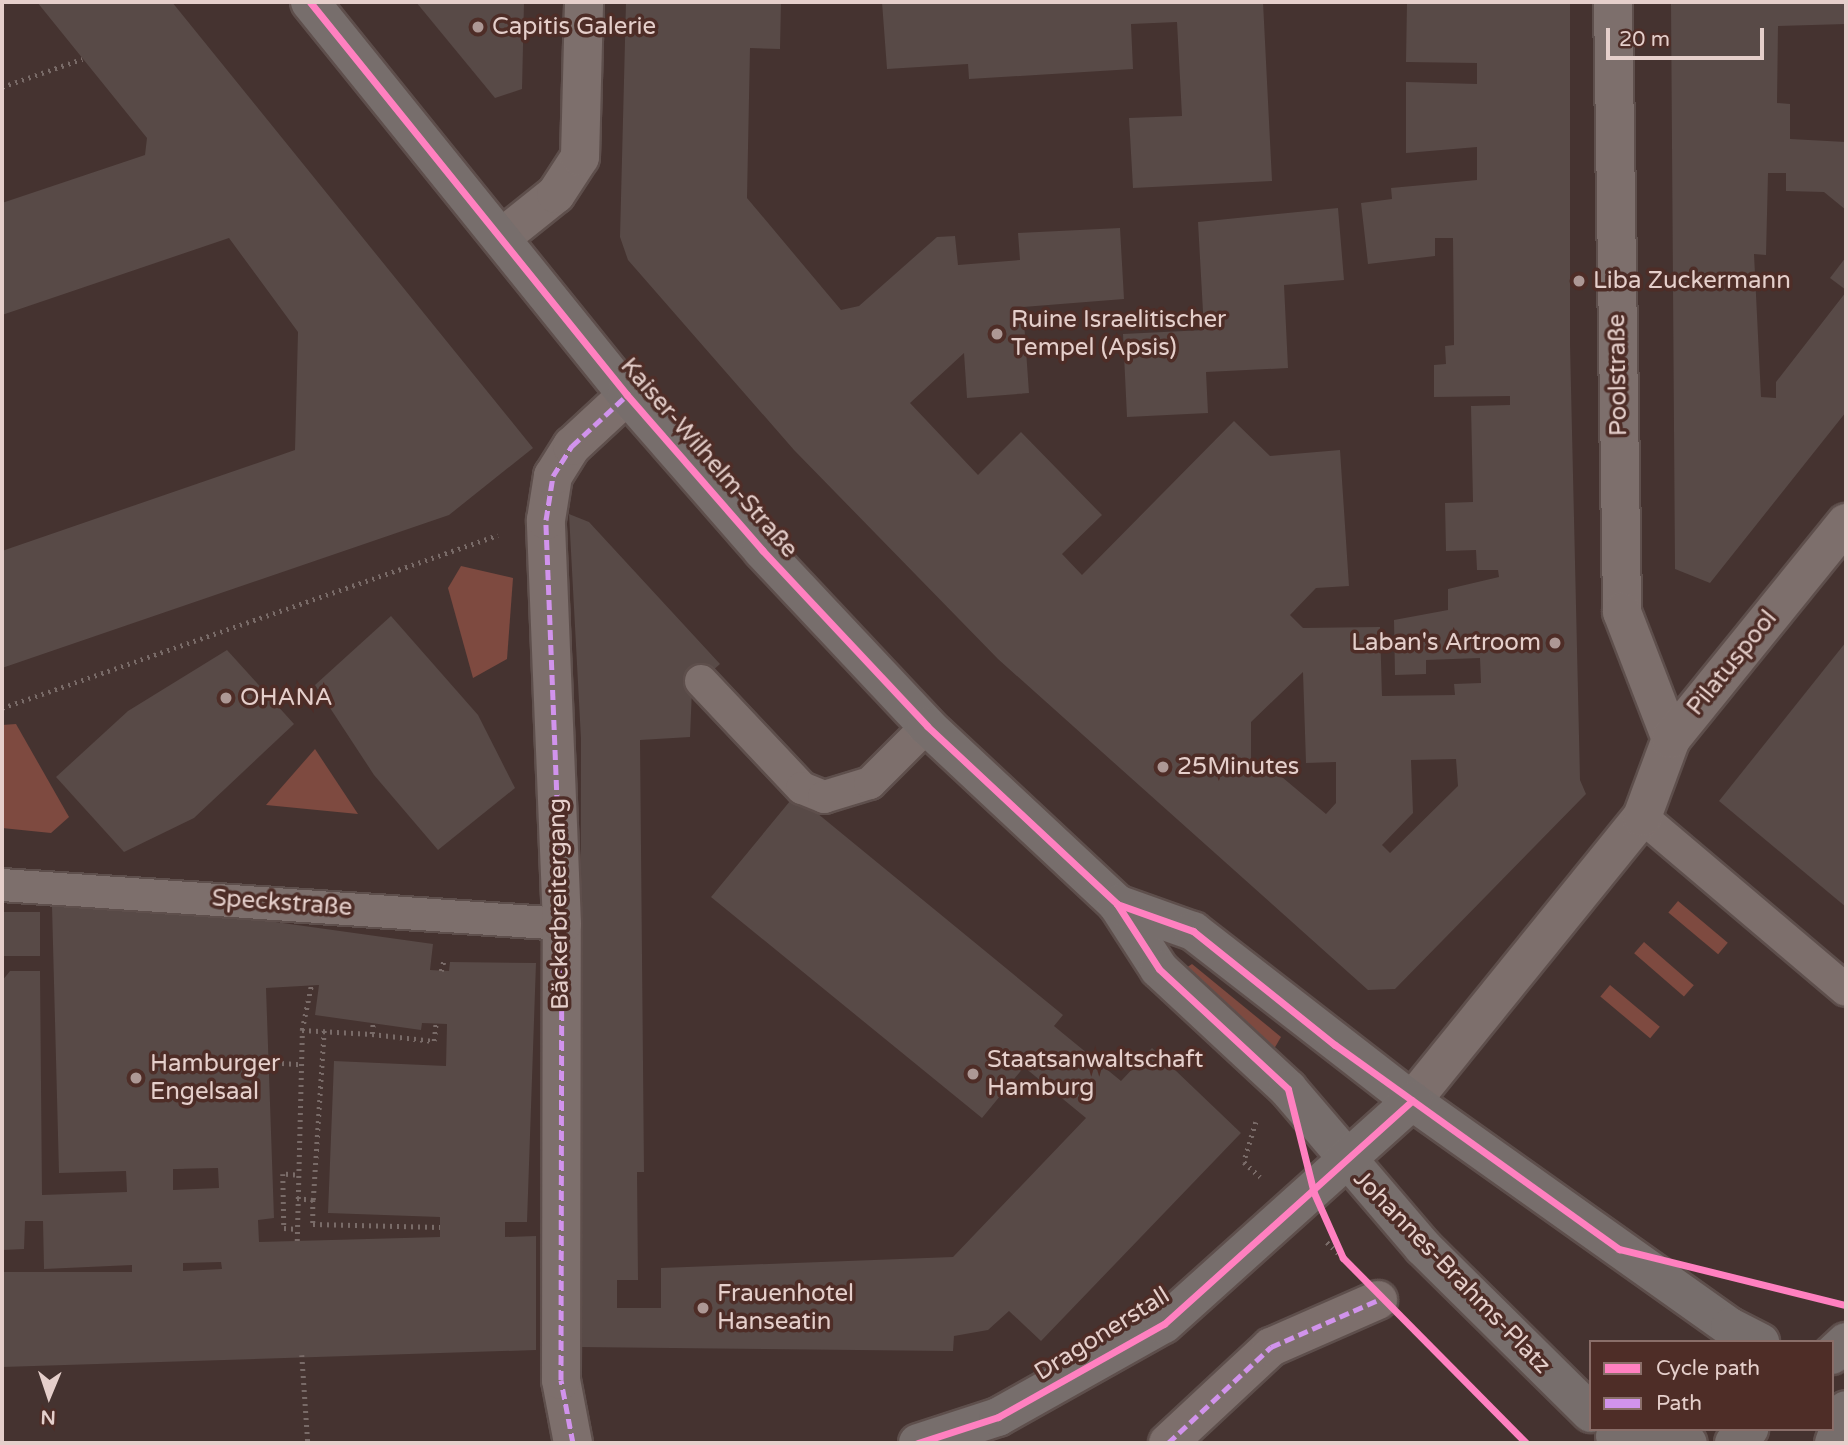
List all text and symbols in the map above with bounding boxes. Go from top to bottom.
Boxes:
place label: Capitis Galerie [492,13,656,41]
scale bar [1610,14,1768,58]
marker: Capitis Galerie [470,19,486,35]
text: 20 m [1619,27,1670,52]
place label: Liba Zuckermann [1593,267,1791,295]
marker: Liba Zuckermann [1571,273,1587,289]
place label: Ruine Israelitischer Tempel (Apsis) [1011,306,1226,362]
street label: Poolstraße [1603,314,1633,436]
marker: Ruine Israelitischer Tempel (Apsis) [989,326,1005,342]
street label: Kaiser-Wilhelm-Straße [614,352,804,564]
street label: Pilatuspool [1681,605,1783,721]
place label: Laban's Artroom [1351,629,1541,657]
marker: Laban's Artroom [1547,635,1563,651]
place label: OHANA [240,684,333,712]
marker: OHANA [218,690,234,706]
place label: 25Minutes [1177,753,1299,781]
marker: 25Minutes [1155,759,1171,775]
street label: Bäckerbreitergang [543,798,575,1010]
street label: Speckstraße [211,884,353,922]
place label: Staatsanwaltschaft Hamburg [987,1046,1203,1102]
place label: Hamburger Engelsaal [150,1050,280,1106]
marker: Staatsanwaltschaft Hamburg [965,1066,981,1082]
marker: Hamburger Engelsaal [128,1070,144,1086]
street label: Johannes-Brahms-Platz [1347,1164,1557,1380]
place label: Frauenhotel Hanseatin [717,1280,854,1336]
street label: Dragonerstall [1029,1281,1175,1387]
marker: Frauenhotel Hanseatin [695,1300,711,1316]
legend [1589,1340,1834,1431]
text: Cycle path [1656,1356,1760,1381]
north arrow [14,1361,84,1431]
text: Path [1656,1391,1702,1416]
text: N [40,1406,56,1428]

